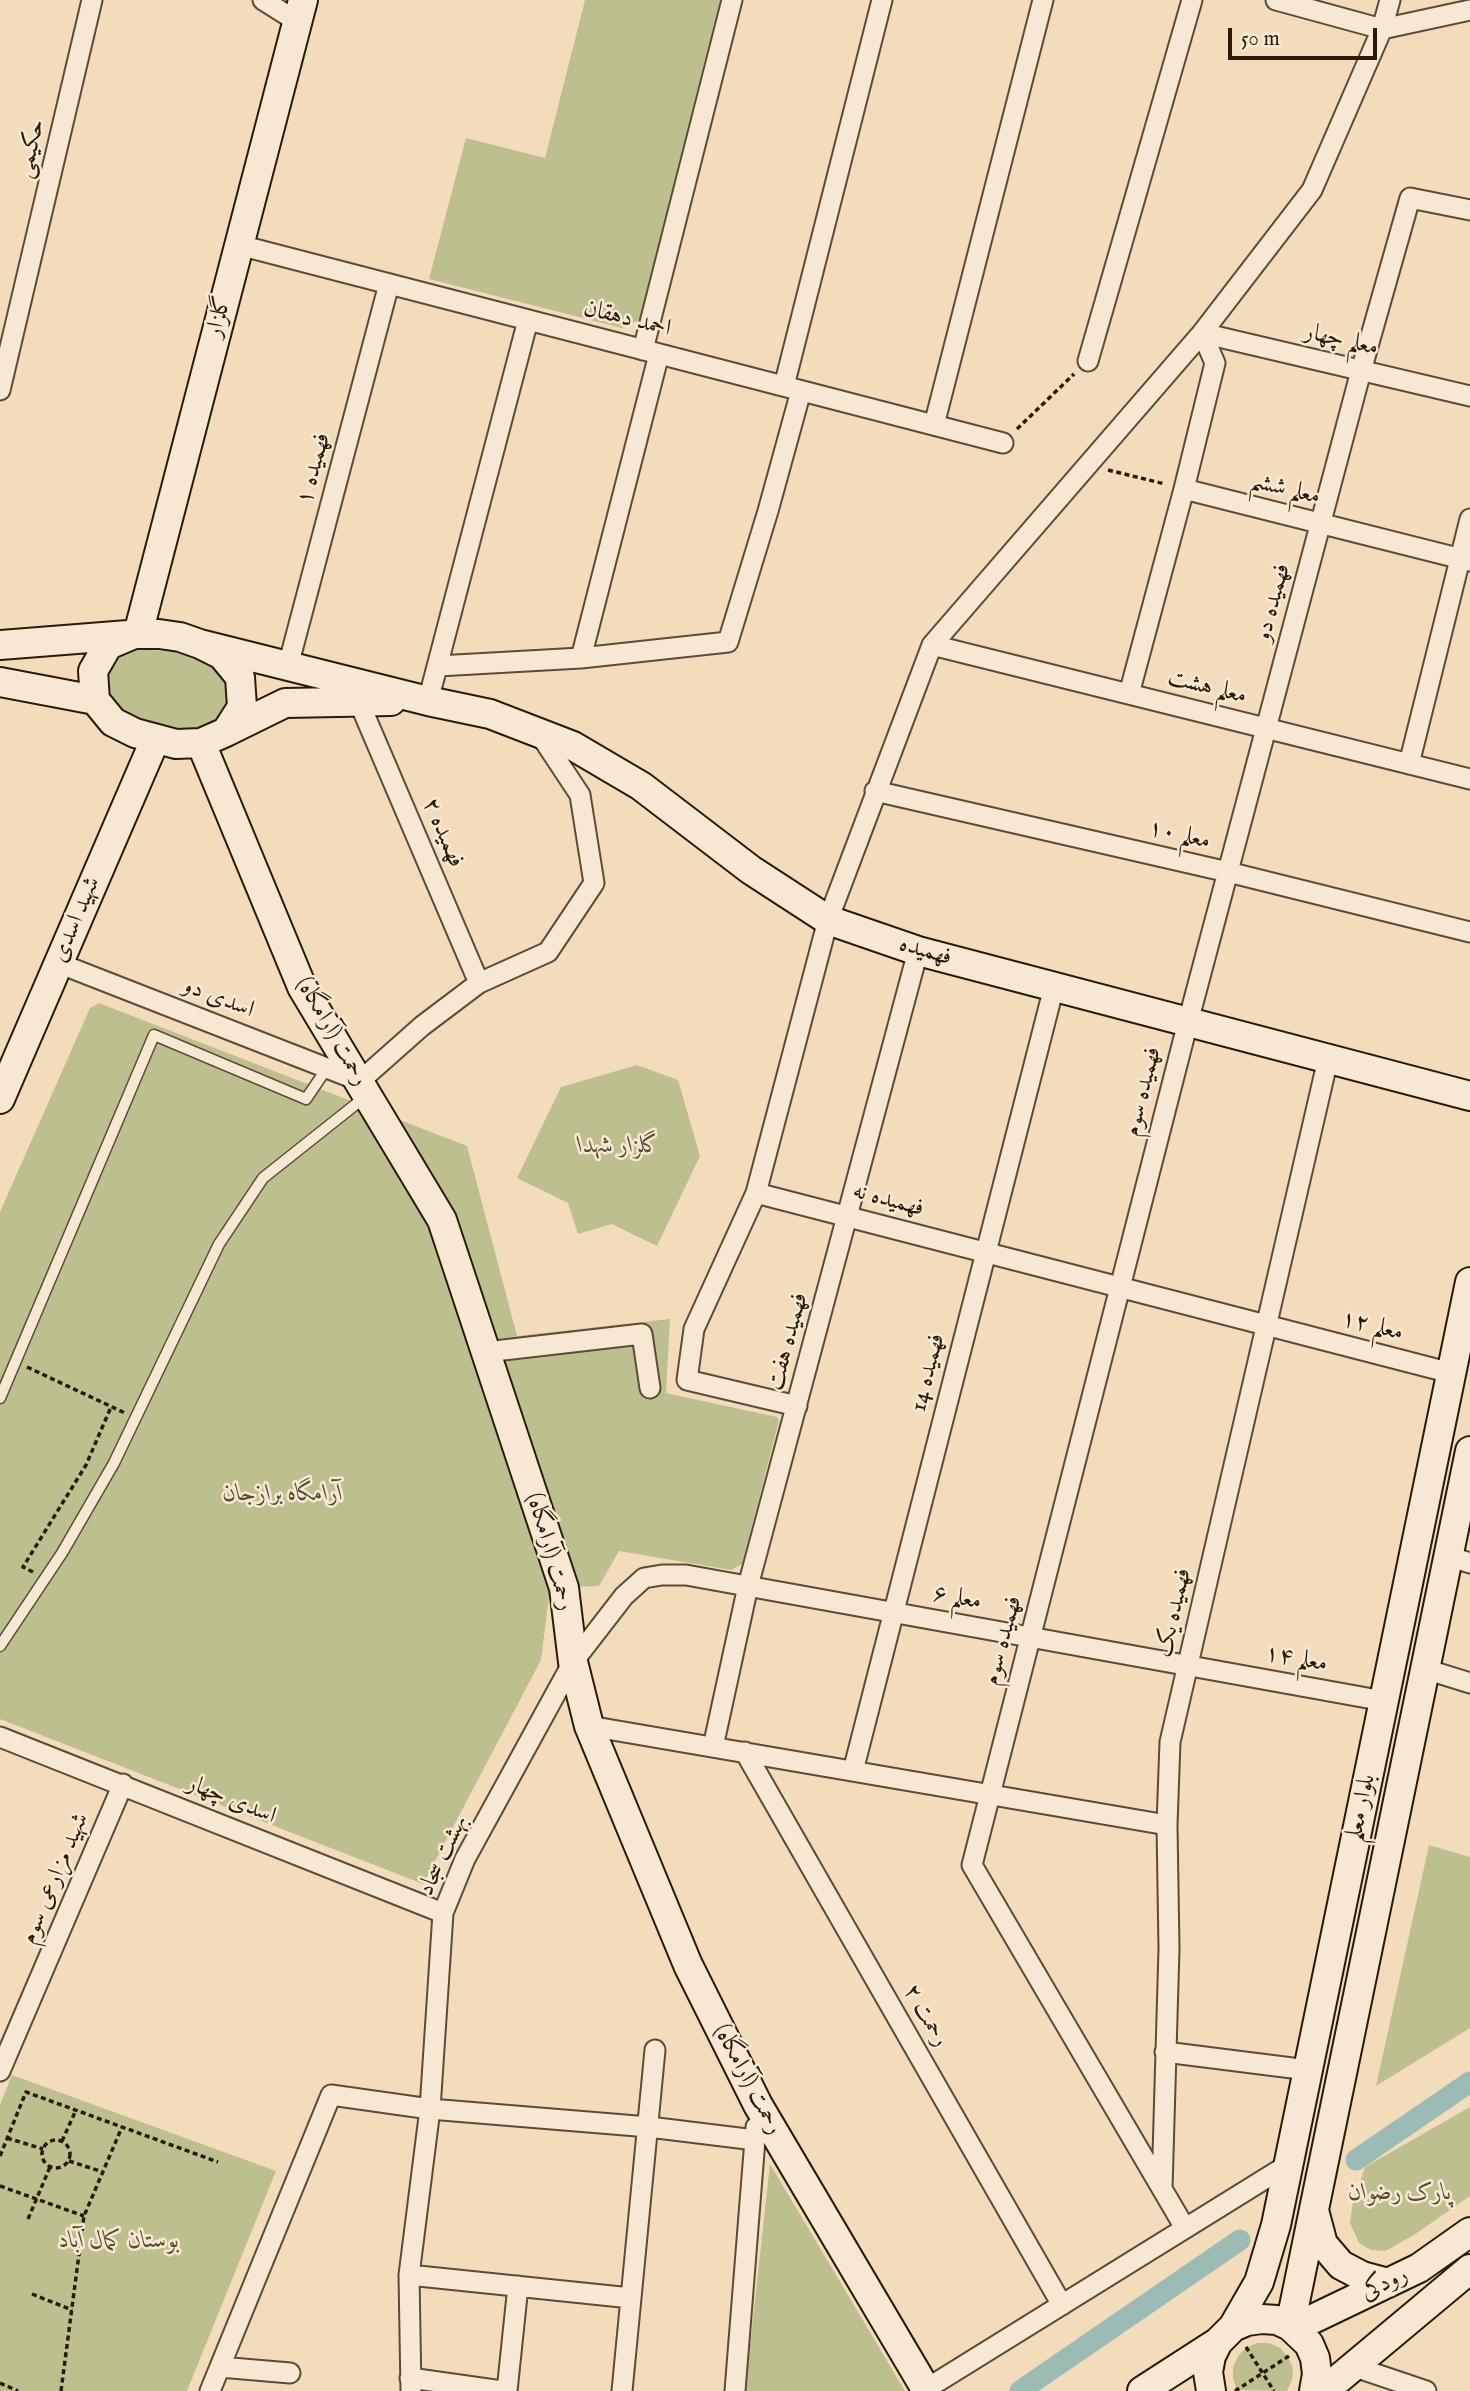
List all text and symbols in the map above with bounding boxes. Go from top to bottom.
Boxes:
scale bar [1232,14,1381,58]
text: 50 m [1241,26,1280,53]
street label: حکیمی [11,117,53,181]
street label: گلزار [201,293,239,341]
street label: احمد دهقان [580,295,674,345]
street label: معلم چهار [1301,319,1381,363]
street label: فهمیده ۱ [292,430,338,508]
street label: معلم ششم [1247,467,1323,513]
street label: فهمیده دو [1250,561,1298,645]
street label: معلم هشت [1164,664,1250,712]
street label: فهمیده ۲ [415,794,469,872]
street label: معلم ۱۰ [1145,815,1213,857]
street label: شهید اسدی [46,873,108,967]
street label: فهمیده [895,931,955,973]
street label: اسدی دو [178,972,258,1026]
street label: رحمت (آرامگاه) [288,972,374,1092]
street label: فهمیده سوم [1119,1044,1169,1140]
park label: گلزار شهدا [578,1133,660,1161]
street label: فهمیده نه [849,1178,927,1224]
street label: فهمیده هفت [762,1290,816,1394]
street label: معلم ۱۲ [1338,1305,1406,1349]
street label: فهمیده 14 [905,1331,953,1415]
park label: آرامگاه برازجان [223,1481,343,1509]
street label: رحمت (آرامگاه) [518,1490,580,1614]
street label: فهمیده یک [1151,1566,1199,1660]
street label: معلم ۶ [930,1581,984,1617]
street label: فهمیده سوم [978,1593,1030,1689]
street label: معلم ۱۴ [1262,1640,1330,1680]
street label: اسدی چهار [182,1770,280,1832]
street label: بلوار معلم [1341,1772,1383,1844]
street label: شهید مزارعی سوم [15,1809,97,1949]
street label: بهشت سجاد [413,1811,475,1901]
street label: رحمت ۲ [896,1980,954,2052]
street label: رحمت (آرامگاه) [706,2020,788,2140]
park label: پارک رضوان [1348,2180,1452,2208]
park label: بوستان کمال آباد [58,2228,180,2256]
street label: رودکی [1357,2261,1413,2309]

